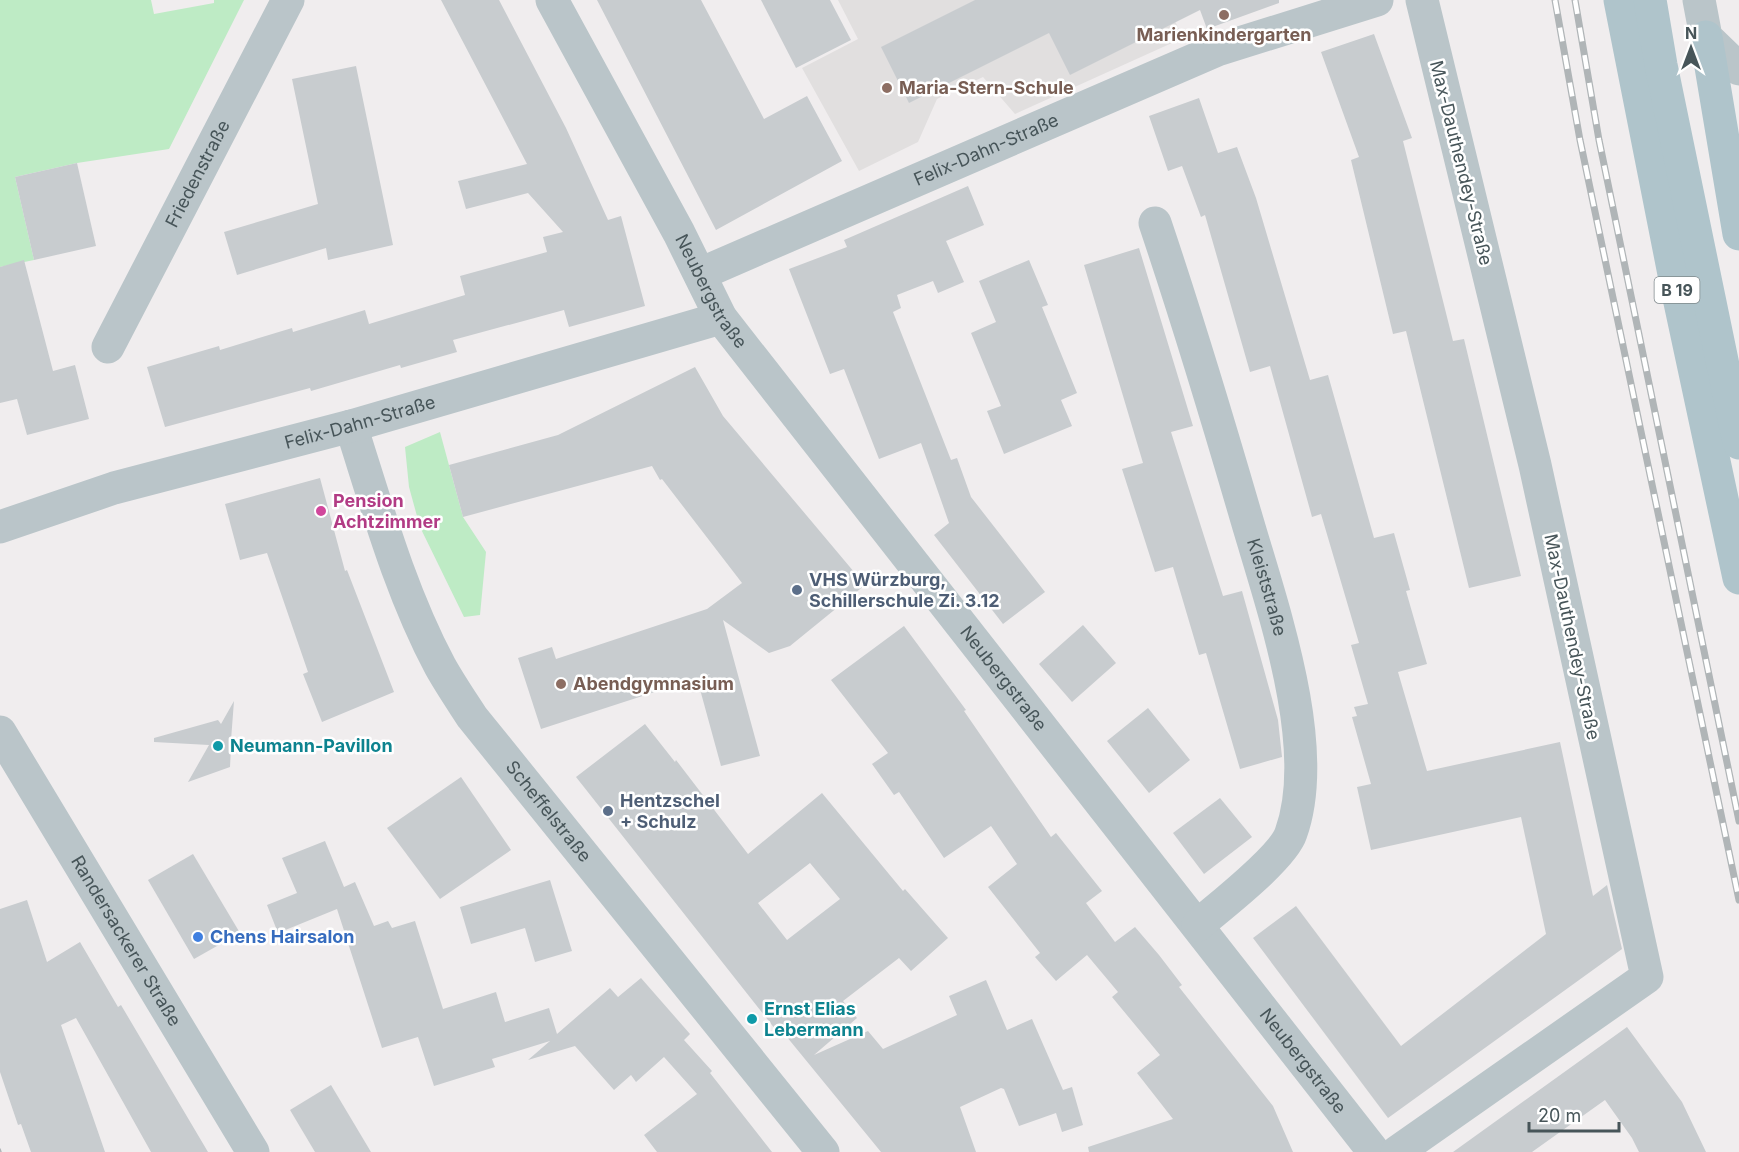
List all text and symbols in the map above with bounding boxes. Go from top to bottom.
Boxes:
marker: Marienkindergarten [1217,8,1231,22]
north arrow [1661,18,1721,78]
text: N [1685,23,1697,43]
place label: Marienkindergarten [1137,24,1311,45]
street label: Max-Dauthendey-Straße [1426,58,1497,267]
place label: Maria-Stern-Schule [899,77,1074,98]
marker: Maria-Stern-Schule [880,81,894,95]
street label: Felix-Dahn-Straße [911,109,1062,190]
street label: Friedenstraße [161,116,234,231]
street label: Neubergstraße [671,231,752,352]
road number: B 19 [1654,277,1700,303]
street label: Felix-Dahn-Straße [282,391,438,453]
place label: Pension Achtzimmer [333,490,441,532]
marker: Pension Achtzimmer [314,504,328,518]
street label: Max-Dauthendey-Straße [1540,532,1605,742]
street label: Kleiststraße [1243,536,1291,638]
place label: VHS Würzburg, Schillerschule Zi. 3.12 [809,569,1000,611]
marker: VHS Würzburg, Schillerschule Zi. 3.12 [790,583,804,597]
street label: Neubergstraße [956,621,1051,735]
place label: Abendgymnasium [573,673,734,694]
marker: Abendgymnasium [554,677,568,691]
place label: Neumann-Pavillon [230,735,393,756]
marker: Neumann-Pavillon [211,739,225,753]
street label: Scheffelstraße [502,756,596,866]
place label: Hentzschel + Schulz [620,790,720,832]
marker: Hentzschel + Schulz [601,804,615,818]
street label: Randersackerer Straße [67,852,186,1030]
place label: Chens Hairsalon [210,926,355,947]
marker: Chens Hairsalon [191,930,205,944]
place label: Ernst Elias Lebermann [764,998,864,1040]
street label: Neubergstraße [1256,1004,1351,1118]
marker: Ernst Elias Lebermann [745,1012,759,1026]
scale bar [1529,1095,1619,1133]
text: 20 m [1538,1105,1581,1126]

